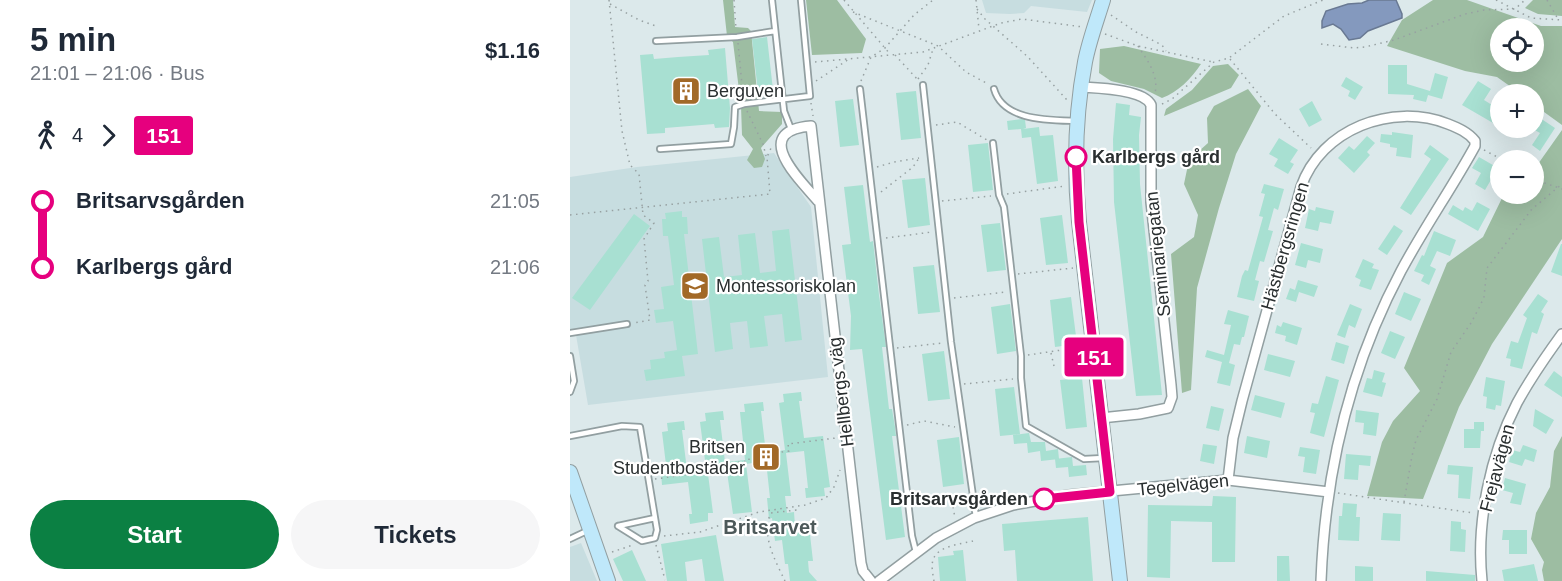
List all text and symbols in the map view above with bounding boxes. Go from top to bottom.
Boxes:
map controls [1490,18,1544,204]
button: locate [1490,18,1544,72]
text: 5 min [30,21,116,58]
text: $1.16 [485,38,540,63]
text: 21:01 – 21:06 · Bus [30,62,205,84]
building icon: Berguven [670,75,702,107]
place label: Berguven [707,81,784,101]
button: + [1490,84,1544,138]
icon: walk [30,119,63,152]
icon: forward [92,119,125,152]
text: 4 [72,124,83,146]
text: 151 [146,124,181,147]
marker: Karlbergs gård [1065,146,1087,168]
place label: Karlbergs gård [1092,147,1220,167]
button: − [1490,150,1544,204]
street label: Hästbergsringen [1257,180,1313,312]
text: Britsarvsgården [76,188,245,213]
text: 21:05 [490,190,540,212]
street label: Seminariegatan [1141,190,1175,318]
text: Karlbergs gård [76,254,233,279]
text: 21:06 [490,256,540,278]
school or university icon: Montessoriskolan [679,270,711,302]
place label: Montessoriskolan [716,276,856,296]
street label: Hellbergs väg [824,336,858,448]
line badge: 151 [1060,338,1128,376]
text: 151 [1076,346,1112,369]
street label: Frejavägen [1476,422,1518,514]
place label: Britsen Studentbostäder [613,437,745,478]
building icon: Britsen Studentbostäder [750,441,782,473]
street label: Tegelvägen [1136,470,1230,500]
marker: Britsarvsgården [1033,488,1055,510]
place label: Britsarvsgården [890,489,1028,509]
button: Start [30,500,279,569]
button: Tickets [291,500,540,569]
district label: Britsarvet [723,516,817,538]

